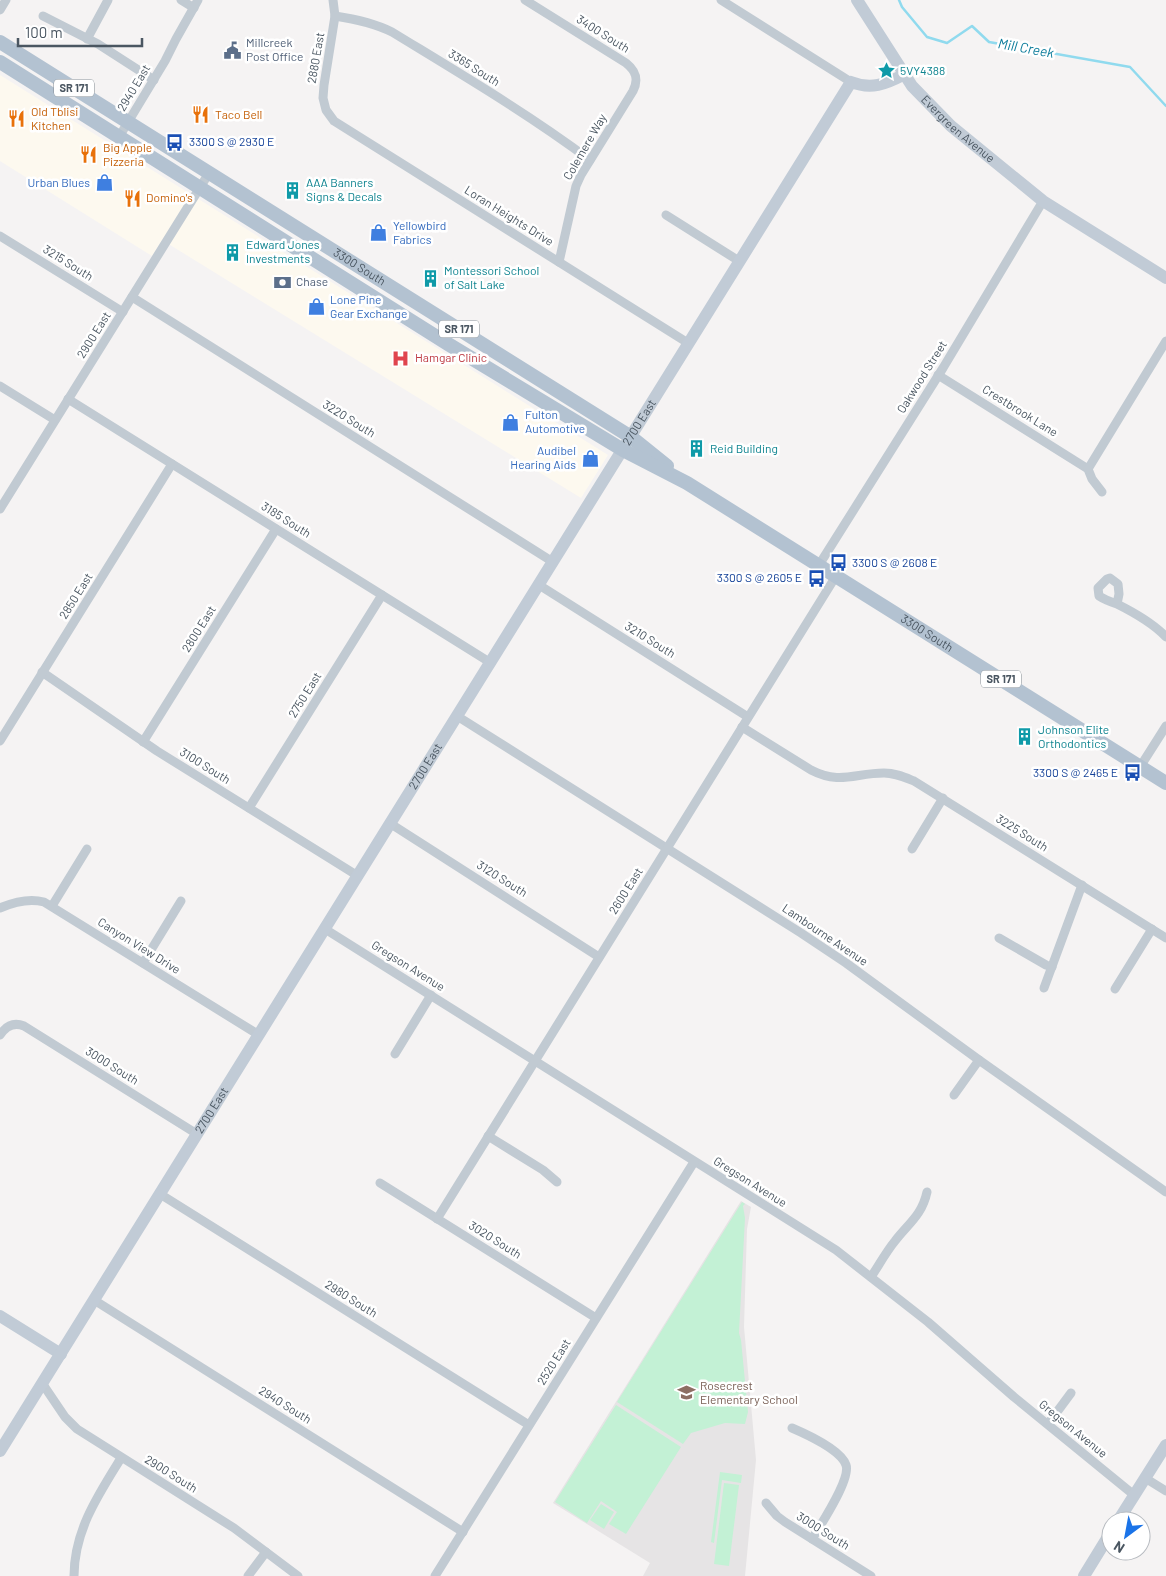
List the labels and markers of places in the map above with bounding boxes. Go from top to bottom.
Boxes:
place label: Millcreek Post Office [246,35,303,63]
public building icon: Millcreek Post Office [222,40,242,60]
place icon: 5VY4388 [876,61,896,81]
place label: 5VY4388 [900,63,945,77]
place label: Old Tblisi Kitchen [31,104,78,132]
restaurant icon: Taco Bell [191,105,211,125]
place label: Taco Bell [215,107,262,121]
restaurant icon: Old Tblisi Kitchen [7,109,27,129]
bus stop icon: 3300 S @ 2930 E [165,132,185,152]
place label: 3300 S @ 2930 E [189,134,274,148]
place label: Big Apple Pizzeria [103,140,152,168]
restaurant icon: Big Apple Pizzeria [79,145,99,165]
shop icon: Urban Blues [94,173,114,193]
place label: Urban Blues [28,175,90,189]
place label: AAA Banners Signs & Decals [306,175,382,203]
building icon: AAA Banners Signs & Decals [282,180,302,200]
restaurant icon: Domino's [122,188,142,208]
place label: Domino's [146,190,193,204]
place label: Yellowbird Fabrics [393,218,446,246]
shop icon: Yellowbird Fabrics [369,223,389,243]
place label: Edward Jones Investments [246,237,320,265]
building icon: Edward Jones Investments [222,242,242,262]
place label: Montessori School of Salt Lake [444,263,539,291]
building icon: Montessori School of Salt Lake [420,268,440,288]
bank icon: Chase [272,272,292,292]
place label: Chase [296,274,328,288]
place label: Lone Pine Gear Exchange [330,292,407,320]
shop icon: Lone Pine Gear Exchange [306,297,326,317]
hospital icon: Hamgar Clinic [391,348,411,368]
place label: Hamgar Clinic [415,350,487,364]
place label: Fulton Automotive [525,407,585,435]
shop icon: Fulton Automotive [501,412,521,432]
building icon: Reid Building [686,439,706,459]
place label: Reid Building [710,441,778,455]
place label: Audibel Hearing Aids [510,443,576,471]
shop icon: Audibel Hearing Aids [580,448,600,468]
bus stop icon: 3300 S @ 2608 E [828,553,848,573]
place label: 3300 S @ 2608 E [852,555,937,569]
bus stop icon: 3300 S @ 2605 E [806,568,826,588]
place label: 3300 S @ 2605 E [717,570,802,584]
place label: Johnson Elite Orthodontics [1038,722,1109,750]
building icon: Johnson Elite Orthodontics [1014,727,1034,747]
bus stop icon: 3300 S @ 2465 E [1122,763,1142,783]
place label: 3300 S @ 2465 E [1033,765,1118,779]
place label: Rosecrest Elementary School [700,1378,798,1406]
school or university icon: Rosecrest Elementary School [676,1383,696,1403]

